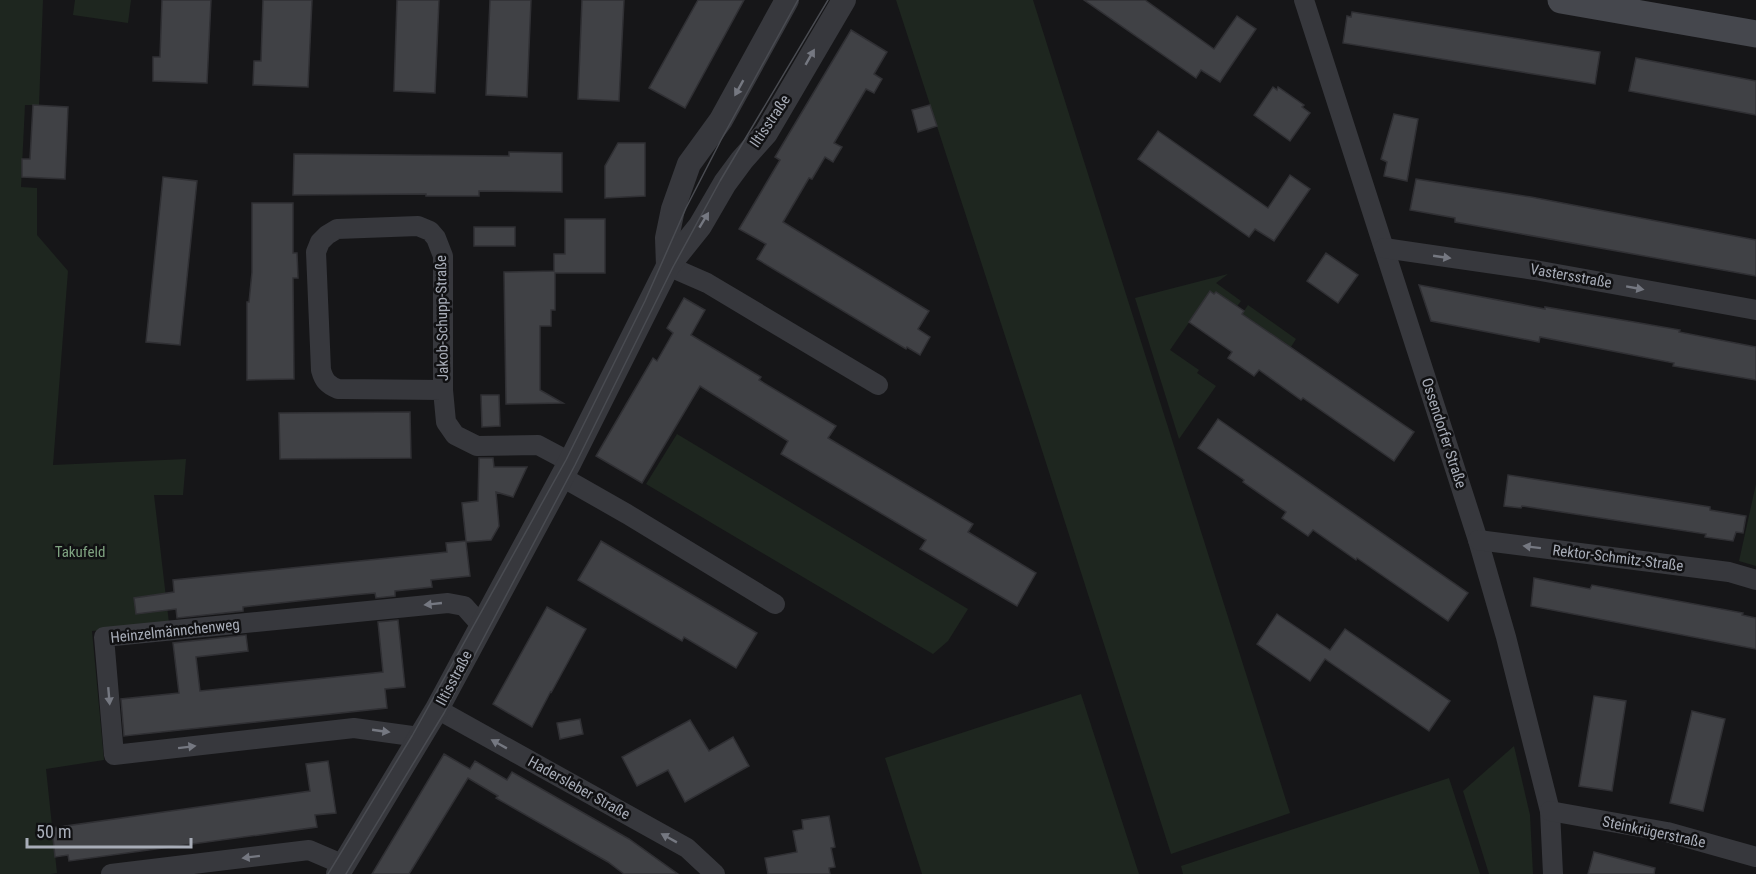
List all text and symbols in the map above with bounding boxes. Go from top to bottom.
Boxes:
one-way arrow [805,49,816,65]
one-way arrow [734,80,744,97]
street label: Iltisstraße [746,91,794,151]
one-way arrow [698,212,709,228]
one-way arrow [1433,252,1452,261]
street label: Jakob-Schupp-Straße [432,255,452,381]
street label: Vastersstraße [1529,260,1613,292]
one-way arrow [1625,284,1644,293]
street label: Ossendorfer Straße [1418,376,1470,490]
street label: Rektor-Schmitz-Straße [1551,541,1685,575]
one-way arrow [1523,542,1542,552]
park label: Takufeld [55,543,105,561]
one-way arrow [424,599,443,609]
street label: Heinzelmännchenweg [110,615,240,647]
street label: Iltisstraße [432,647,476,709]
one-way arrow [104,686,114,705]
one-way arrow [371,727,390,736]
one-way arrow [491,738,507,749]
one-way arrow [178,742,197,751]
street label: Hadersleber Straße [525,753,633,823]
scale bar [27,811,190,849]
street label: Steinkrügerstraße [1601,812,1707,852]
text: 50 m [36,821,71,842]
one-way arrow [660,833,677,843]
one-way arrow [242,852,261,862]

